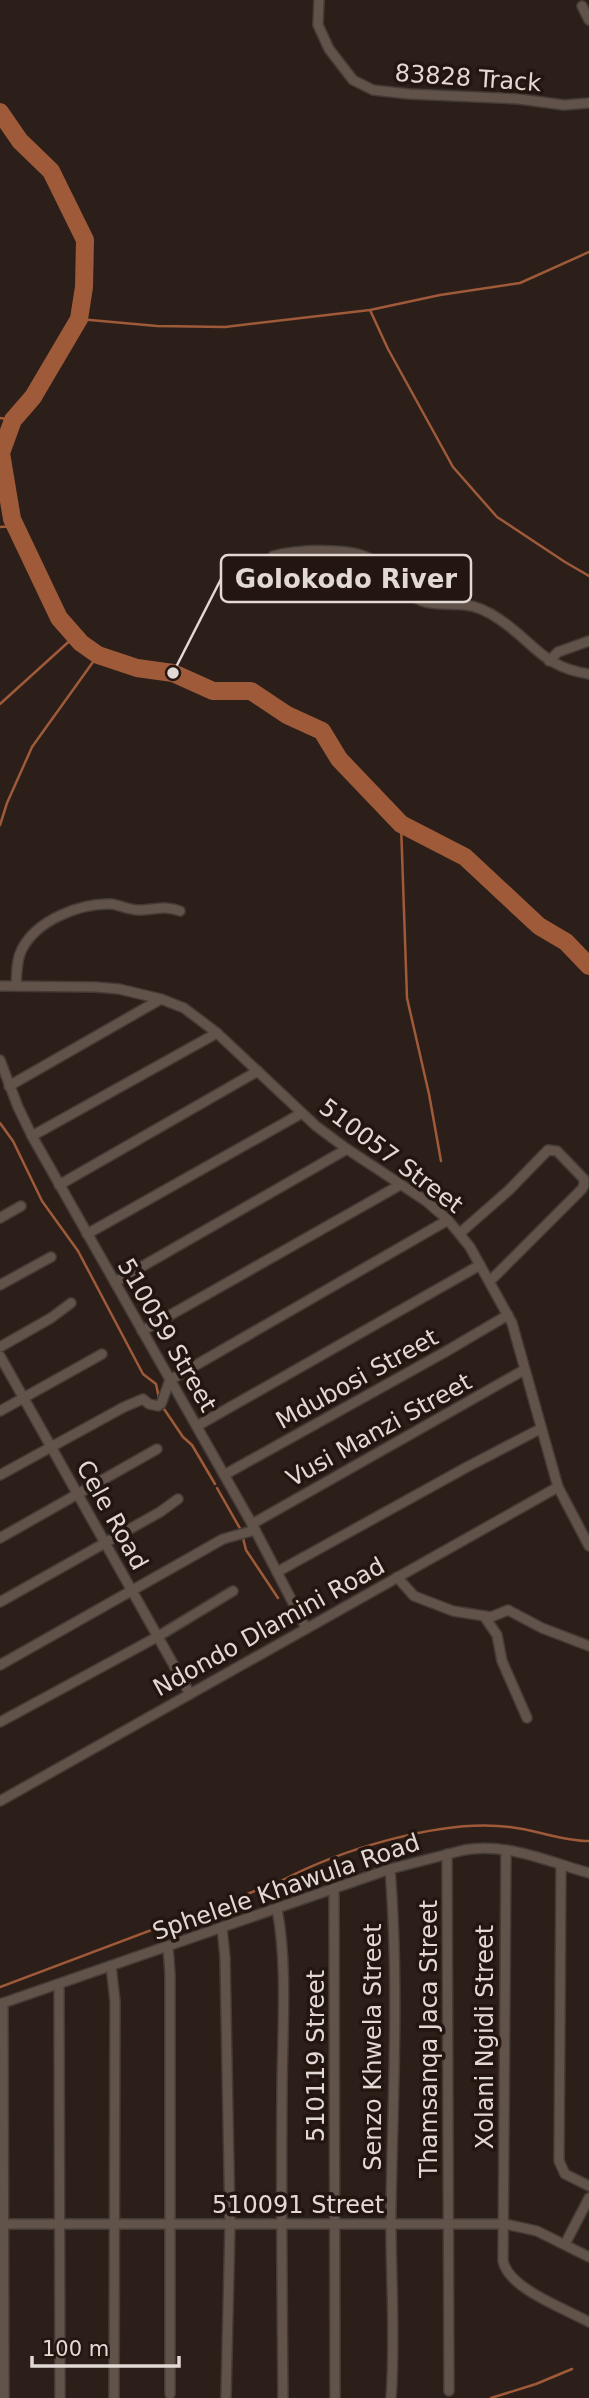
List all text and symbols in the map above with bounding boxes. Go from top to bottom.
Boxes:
street label: 83828 Track [394,59,542,97]
callout: Golokodo River [221,555,471,602]
text: Golokodo River [235,564,457,594]
street label: 510057 Street [314,1093,468,1219]
street label: 510059 Street [112,1253,222,1417]
street label: Mdubosi Street [271,1323,443,1435]
street label: Vusi Manzi Street [282,1368,476,1492]
street label: Cele Road [70,1455,154,1575]
street label: Ndondo Dlamini Road [148,1552,390,1702]
street label: Sphelele Khawula Road [149,1828,423,1946]
street label: Thamsanqa Jaca Street [415,1900,443,2179]
street label: Senzo Khwela Street [359,1923,387,2171]
street label: Xolani Ngidi Street [471,1925,499,2149]
street label: 510119 Street [302,1970,330,2142]
street label: 510091 Street [212,2191,384,2219]
scale bar [32,2324,178,2368]
text: 100 m [42,2337,109,2361]

